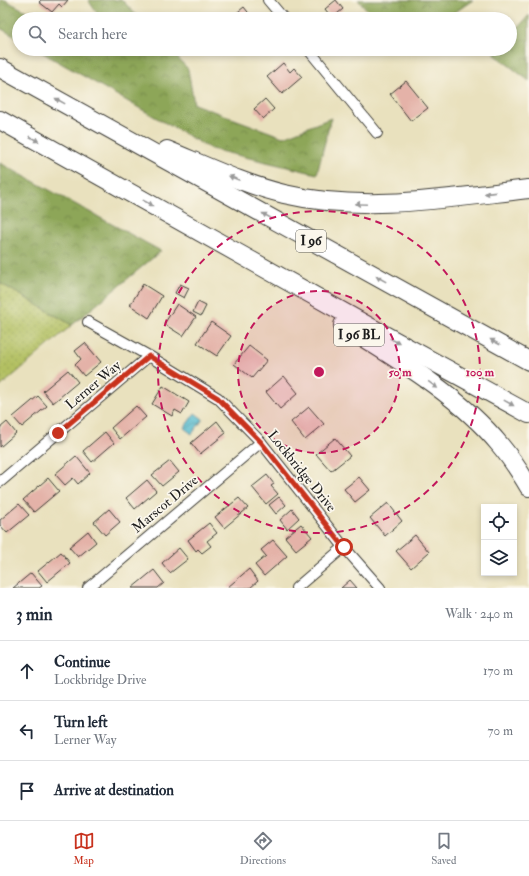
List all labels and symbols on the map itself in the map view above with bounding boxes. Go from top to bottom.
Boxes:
one-way arrow [54,98,66,105]
one-way arrow [28,136,40,143]
one-way arrow [227,175,239,181]
one-way arrow [484,190,496,196]
one-way arrow [142,199,153,206]
one-way arrow [355,200,367,207]
one-way arrow [261,213,273,220]
road number: I 96 [296,230,326,252]
one-way arrow [375,276,387,283]
road number: I 96 BL [334,324,384,346]
one-way arrow [389,337,400,344]
one-way arrow [489,338,501,345]
street label: Lerner Way [62,356,125,414]
centre of rings [312,365,326,379]
text: 50 m [388,365,412,380]
text: 100 m [466,365,495,380]
one-way arrow [428,381,439,389]
one-way arrow [503,399,515,406]
route end [49,424,67,442]
street label: Lockbridge Drive [264,427,340,515]
street label: Marscot Drive [128,471,202,537]
route start [335,538,353,556]

